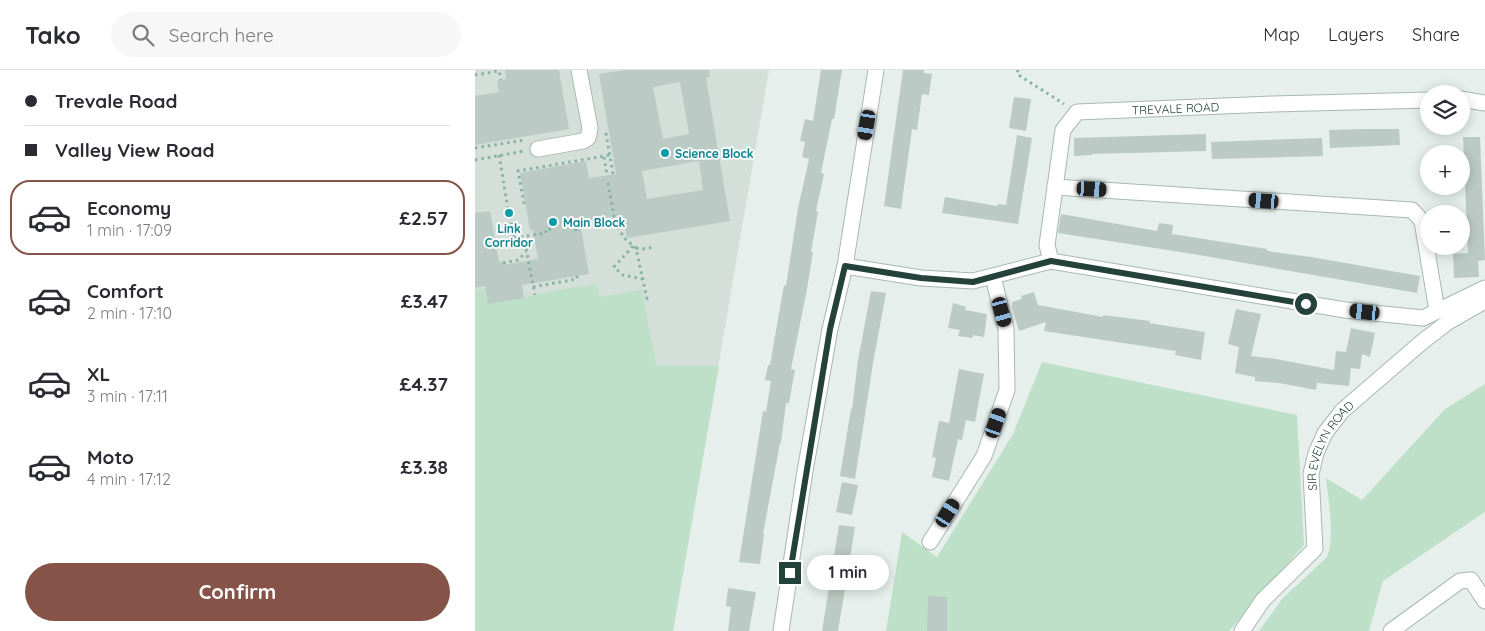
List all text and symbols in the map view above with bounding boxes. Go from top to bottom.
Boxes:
search box [111,12,461,57]
text: Tako [25,20,81,50]
icon: search [129,21,157,49]
text: Search here [169,23,274,47]
text: Map [1263,23,1300,46]
text: Layers [1328,23,1384,46]
text: Share [1412,23,1460,46]
map controls [1420,85,1470,255]
button: layers [1420,85,1470,135]
text: Trevale Road [55,89,177,113]
street label: TREVALE ROAD [1132,99,1220,117]
car [857,109,876,141]
text: Valley View Road [55,138,214,162]
button: + [1420,145,1470,195]
place label: Science Block [675,146,754,161]
marker: Science Block [659,147,671,159]
car [1076,181,1107,197]
car [1248,192,1279,210]
icon: car [27,195,72,240]
text: Economy [87,196,171,220]
button: − [1420,205,1470,255]
text: £2.57 [399,206,448,230]
marker: Link Corridor [503,207,515,219]
place label: Main Block [563,215,625,230]
marker: Main Block [547,216,559,228]
text: 1 min · 17:09 [87,220,172,240]
place label: Link Corridor [485,221,533,250]
icon: car [27,278,72,323]
text: Comfort [87,279,164,303]
text: £3.47 [401,289,448,313]
route start [1295,293,1317,315]
car [990,296,1013,328]
text: 2 min · 17:10 [87,303,172,323]
car [1349,303,1380,321]
icon: car [27,361,72,406]
text: XL [87,362,110,386]
text: £4.37 [400,372,448,396]
text: 3 min · 17:11 [87,386,168,406]
street label: SIR EVELYN ROAD [1303,397,1357,491]
car [984,406,1007,440]
icon: car [27,444,72,489]
text: Moto [87,445,134,469]
text: £3.38 [401,455,448,479]
text: 4 min · 17:12 [87,469,171,489]
car [933,496,962,530]
callout: 1 min [807,556,890,590]
route end [779,562,801,584]
text: 1 min [829,562,867,582]
button: Confirm [25,563,450,621]

